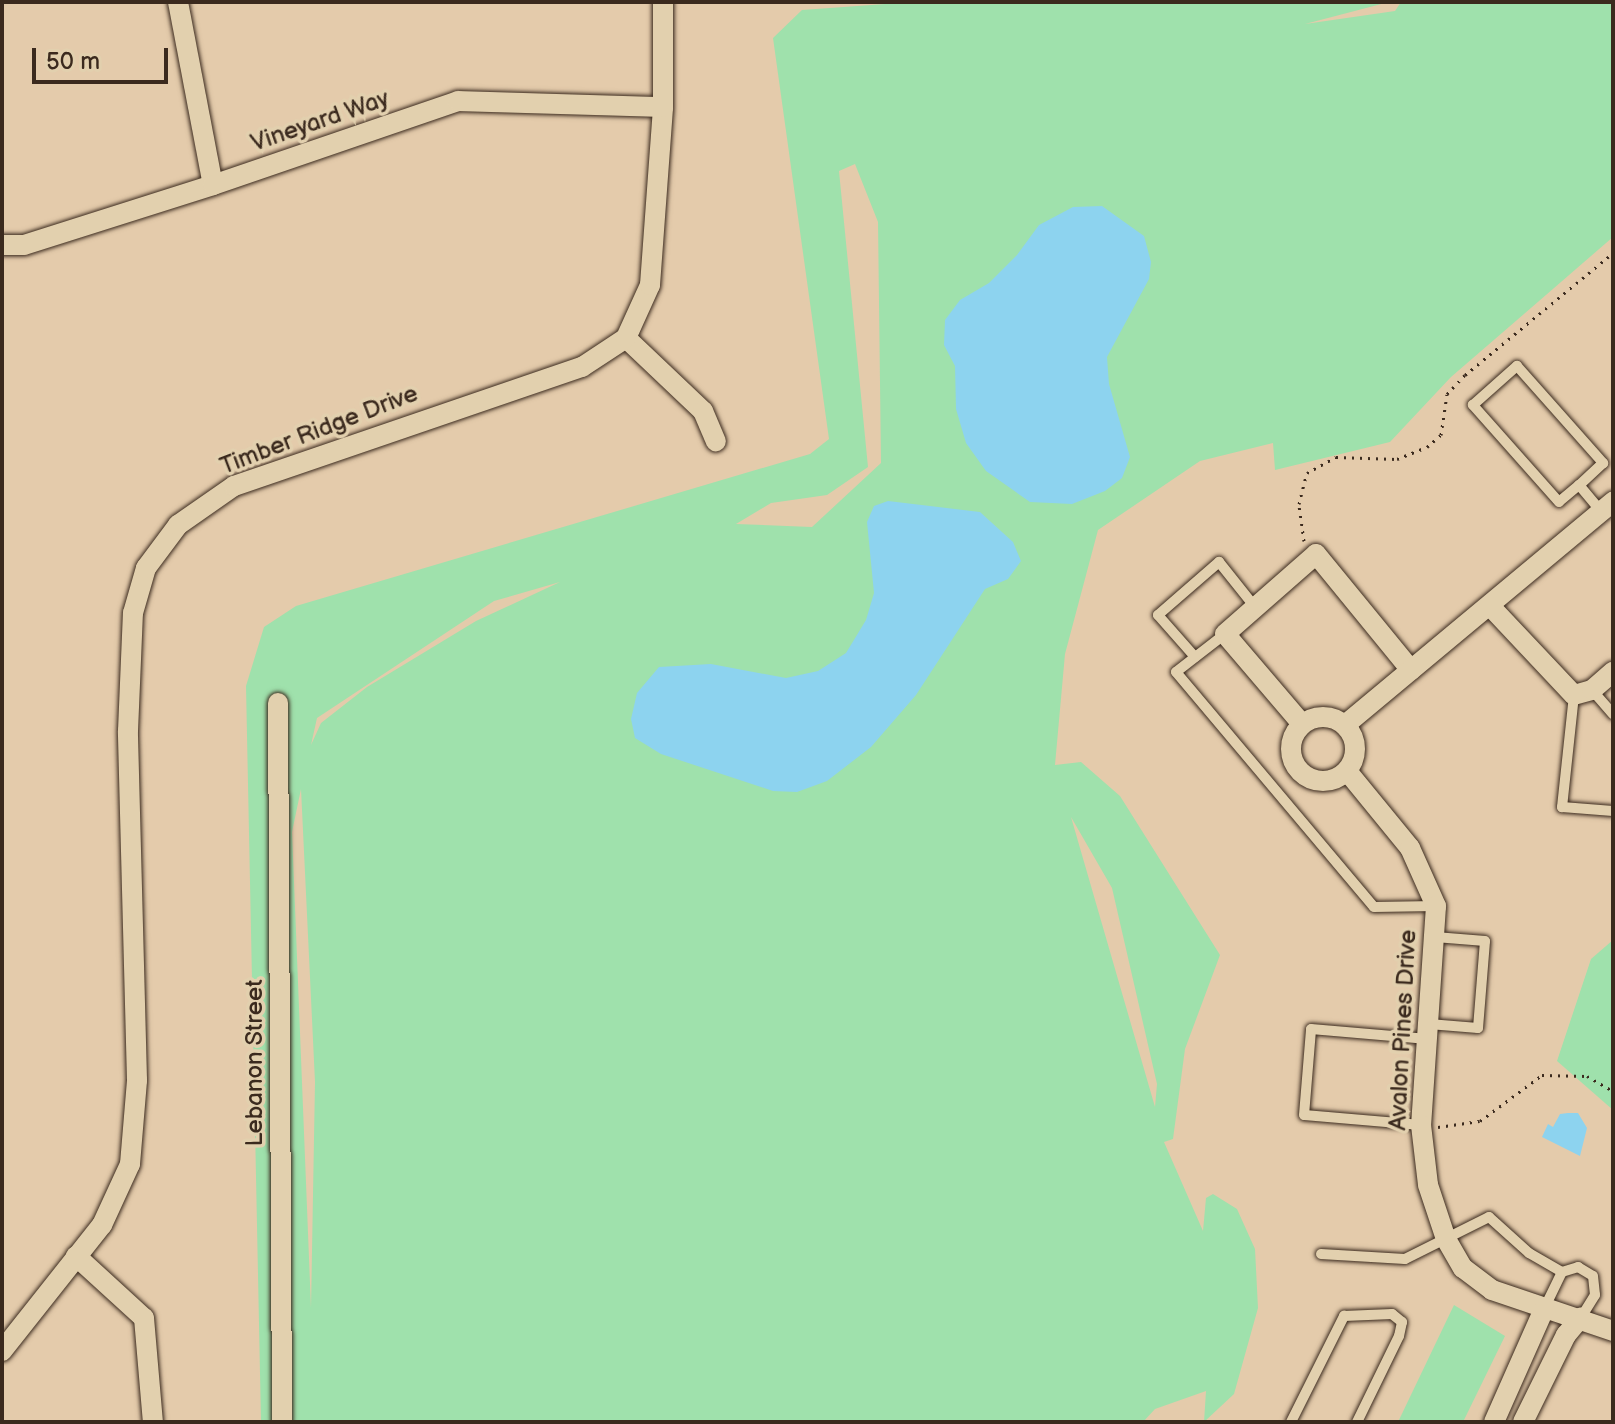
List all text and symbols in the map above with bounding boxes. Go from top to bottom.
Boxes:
scale bar [36,32,172,82]
text: 50 m [46,47,100,76]
street label: Vineyard Way [247,84,393,158]
street label: Timber Ridge Drive [216,379,422,481]
street label: Avalon Pines Drive [1383,929,1423,1131]
street label: Lebanon Street [241,979,269,1147]

